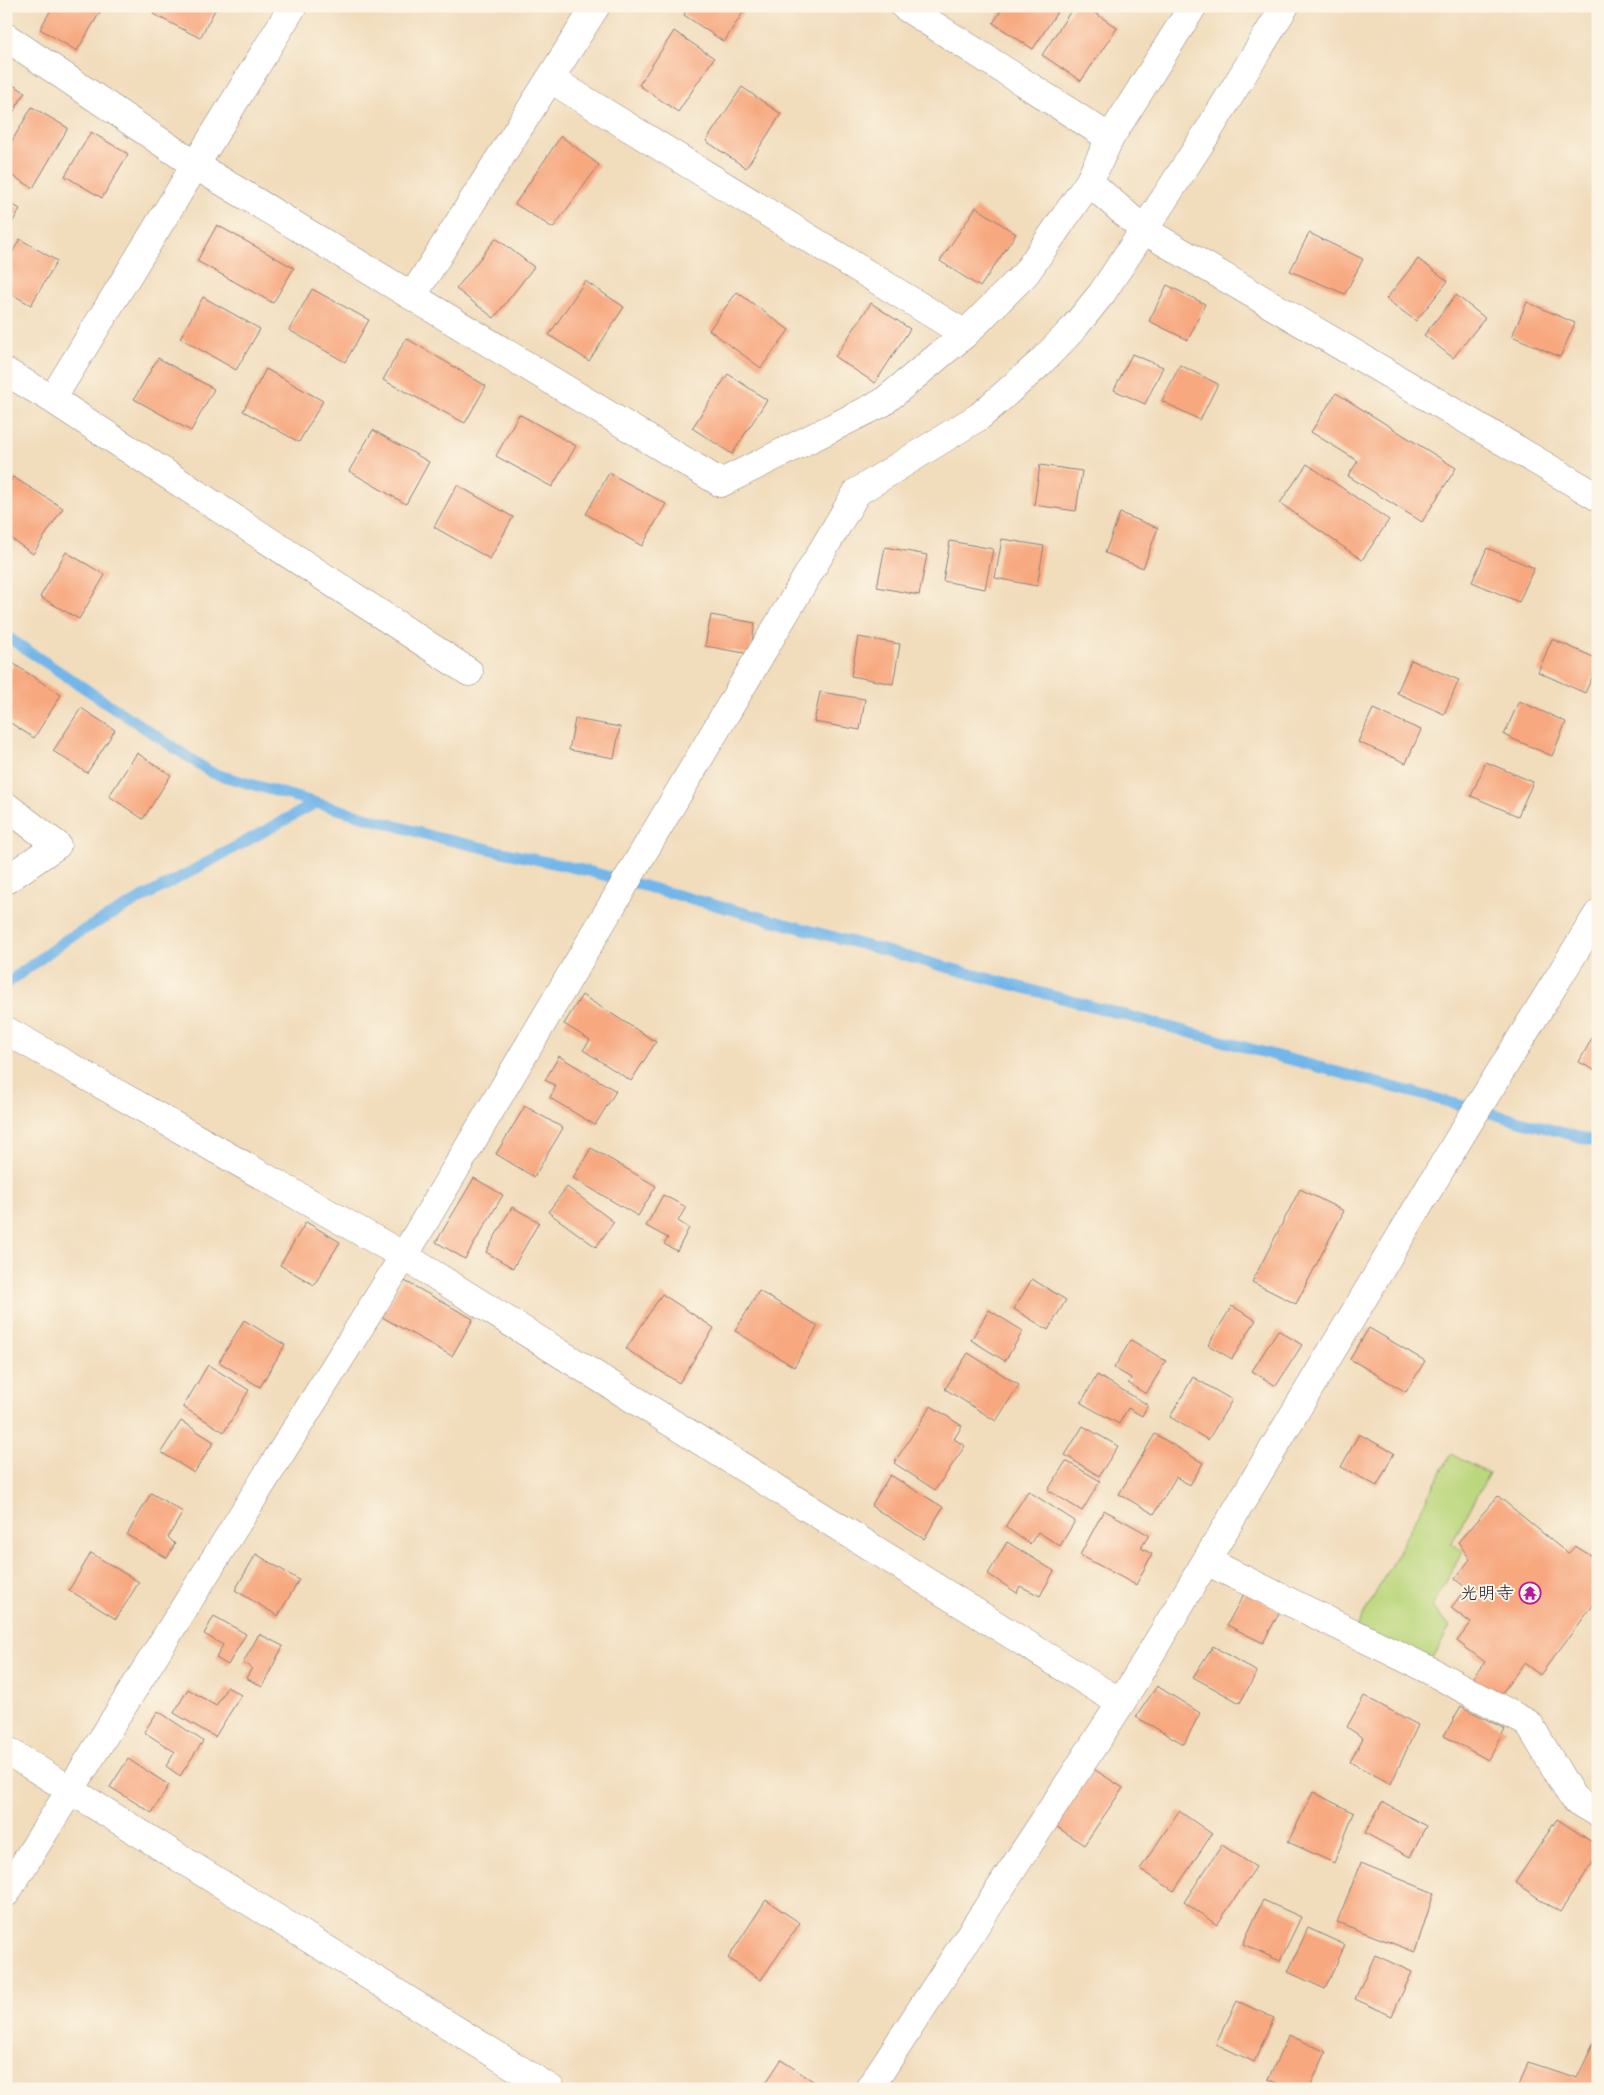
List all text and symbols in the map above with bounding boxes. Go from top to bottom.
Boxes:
place label: 光明寺 [1460,1580,1514,1604]
temple icon: 光明寺 [1518,1581,1542,1605]

